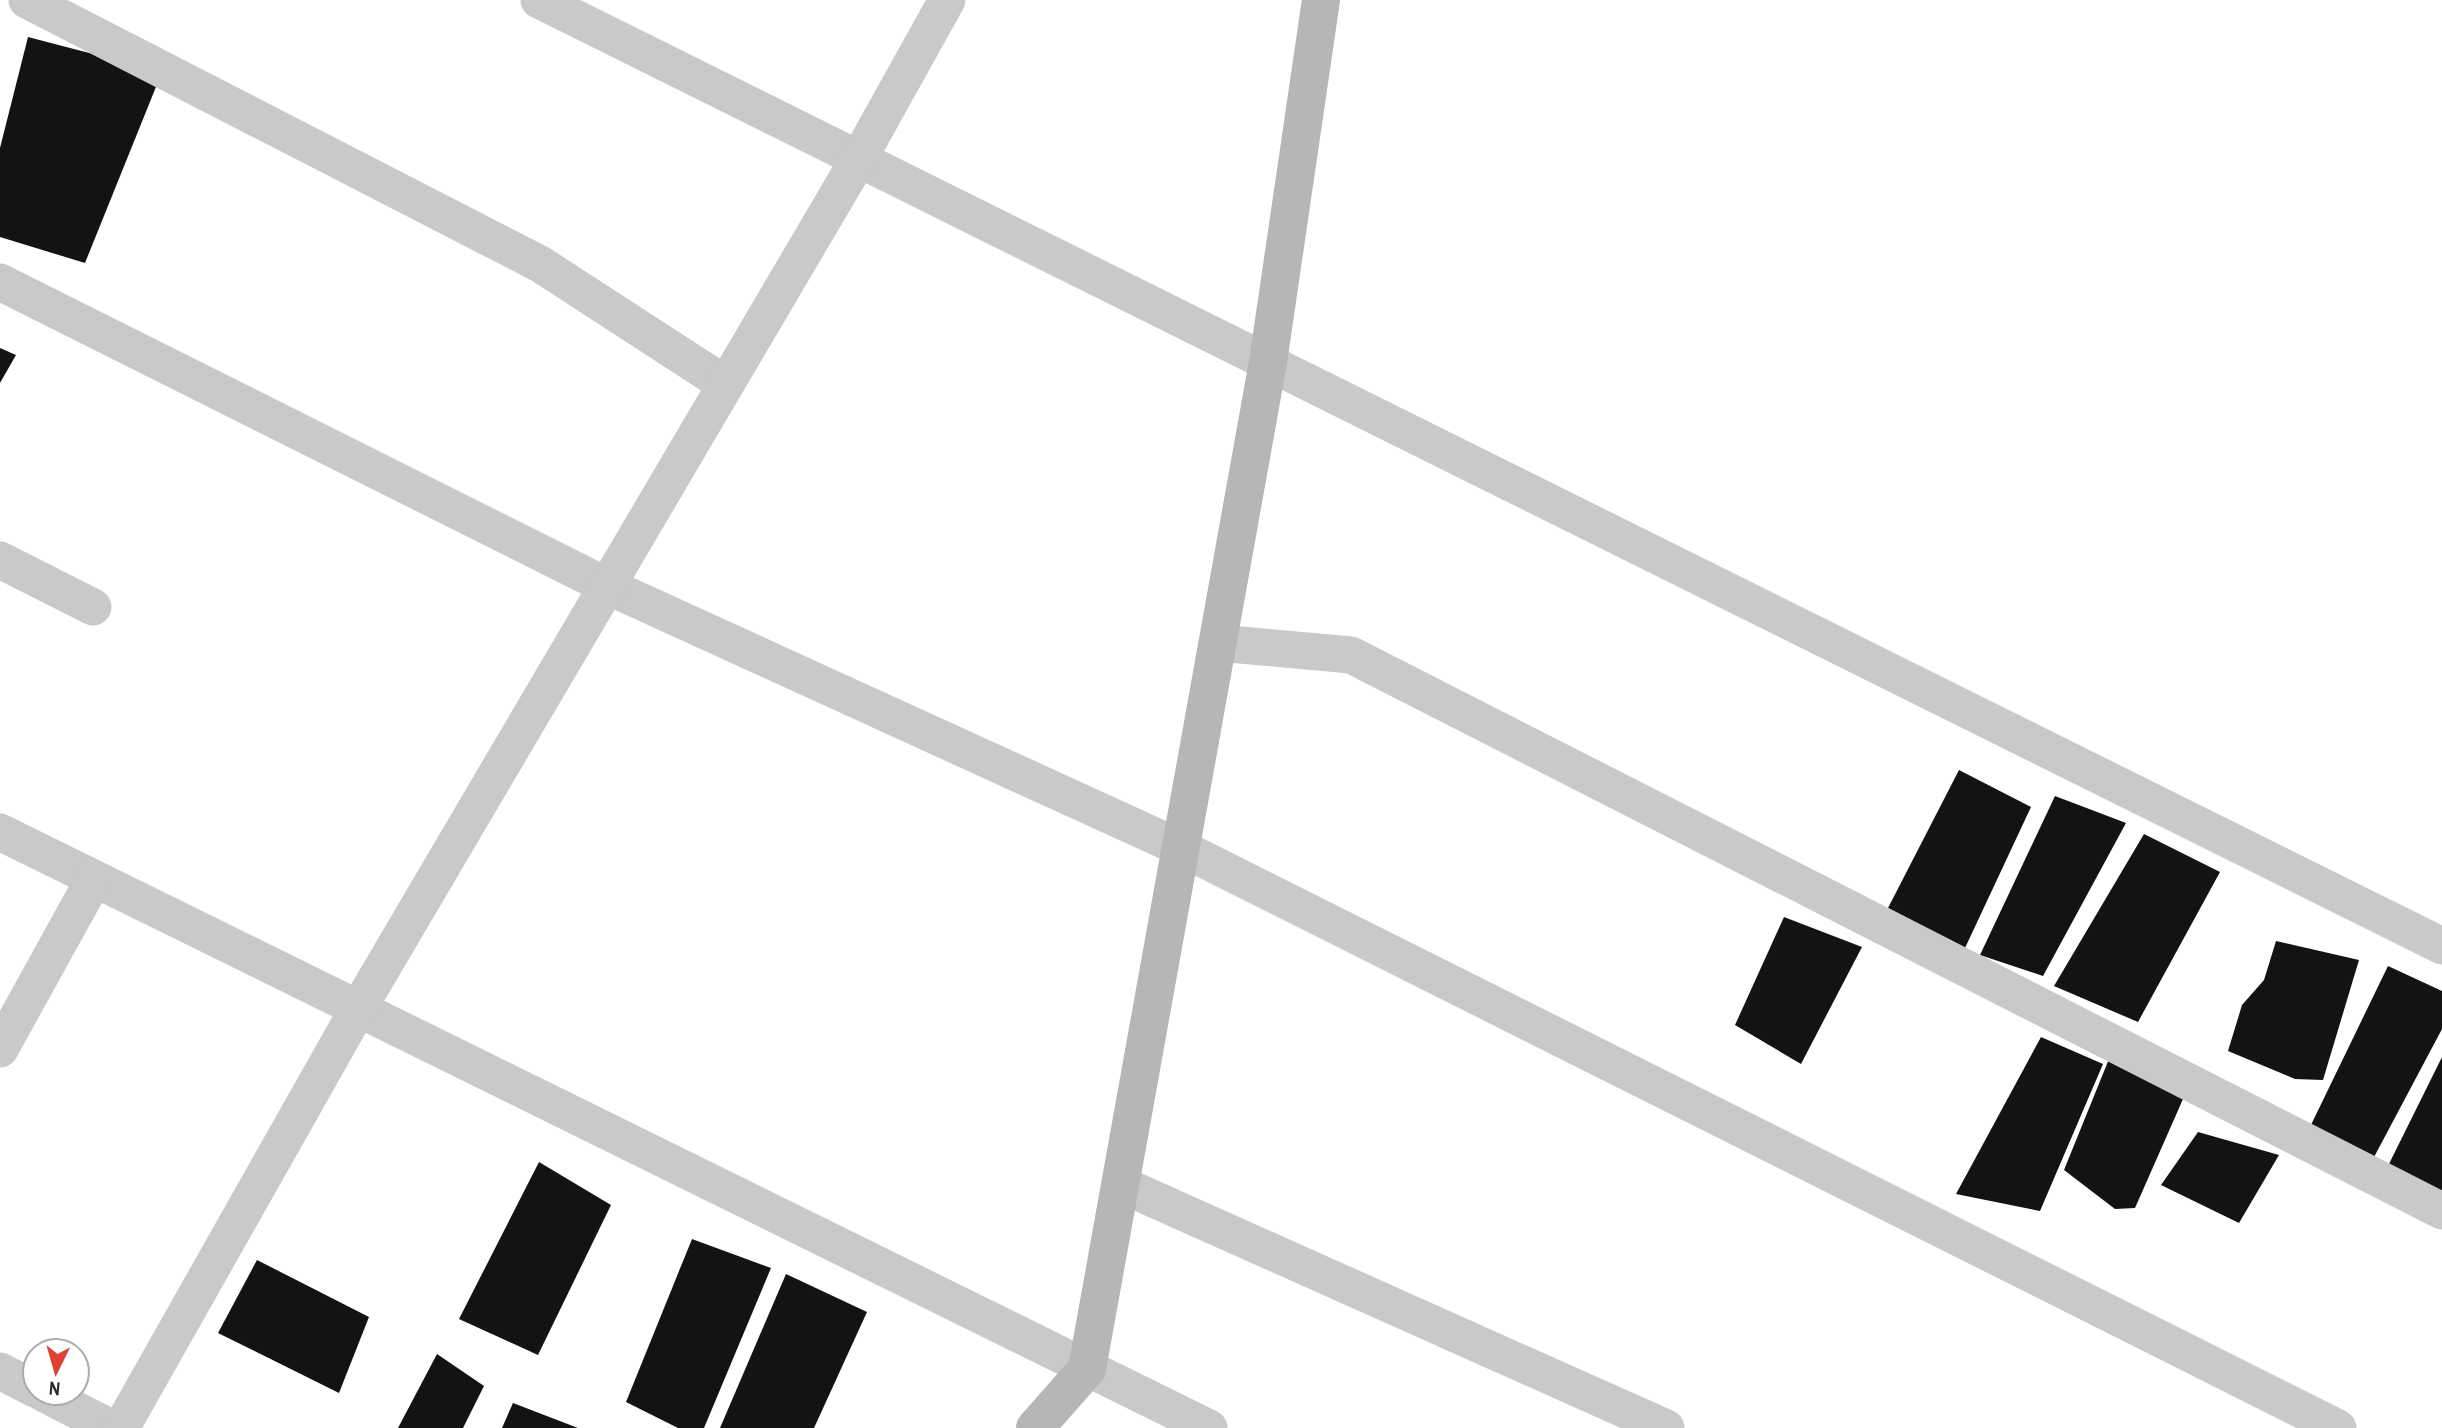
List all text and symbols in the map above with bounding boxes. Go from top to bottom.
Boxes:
north arrow [21,1337,91,1407]
text: N [48,1375,61,1402]

